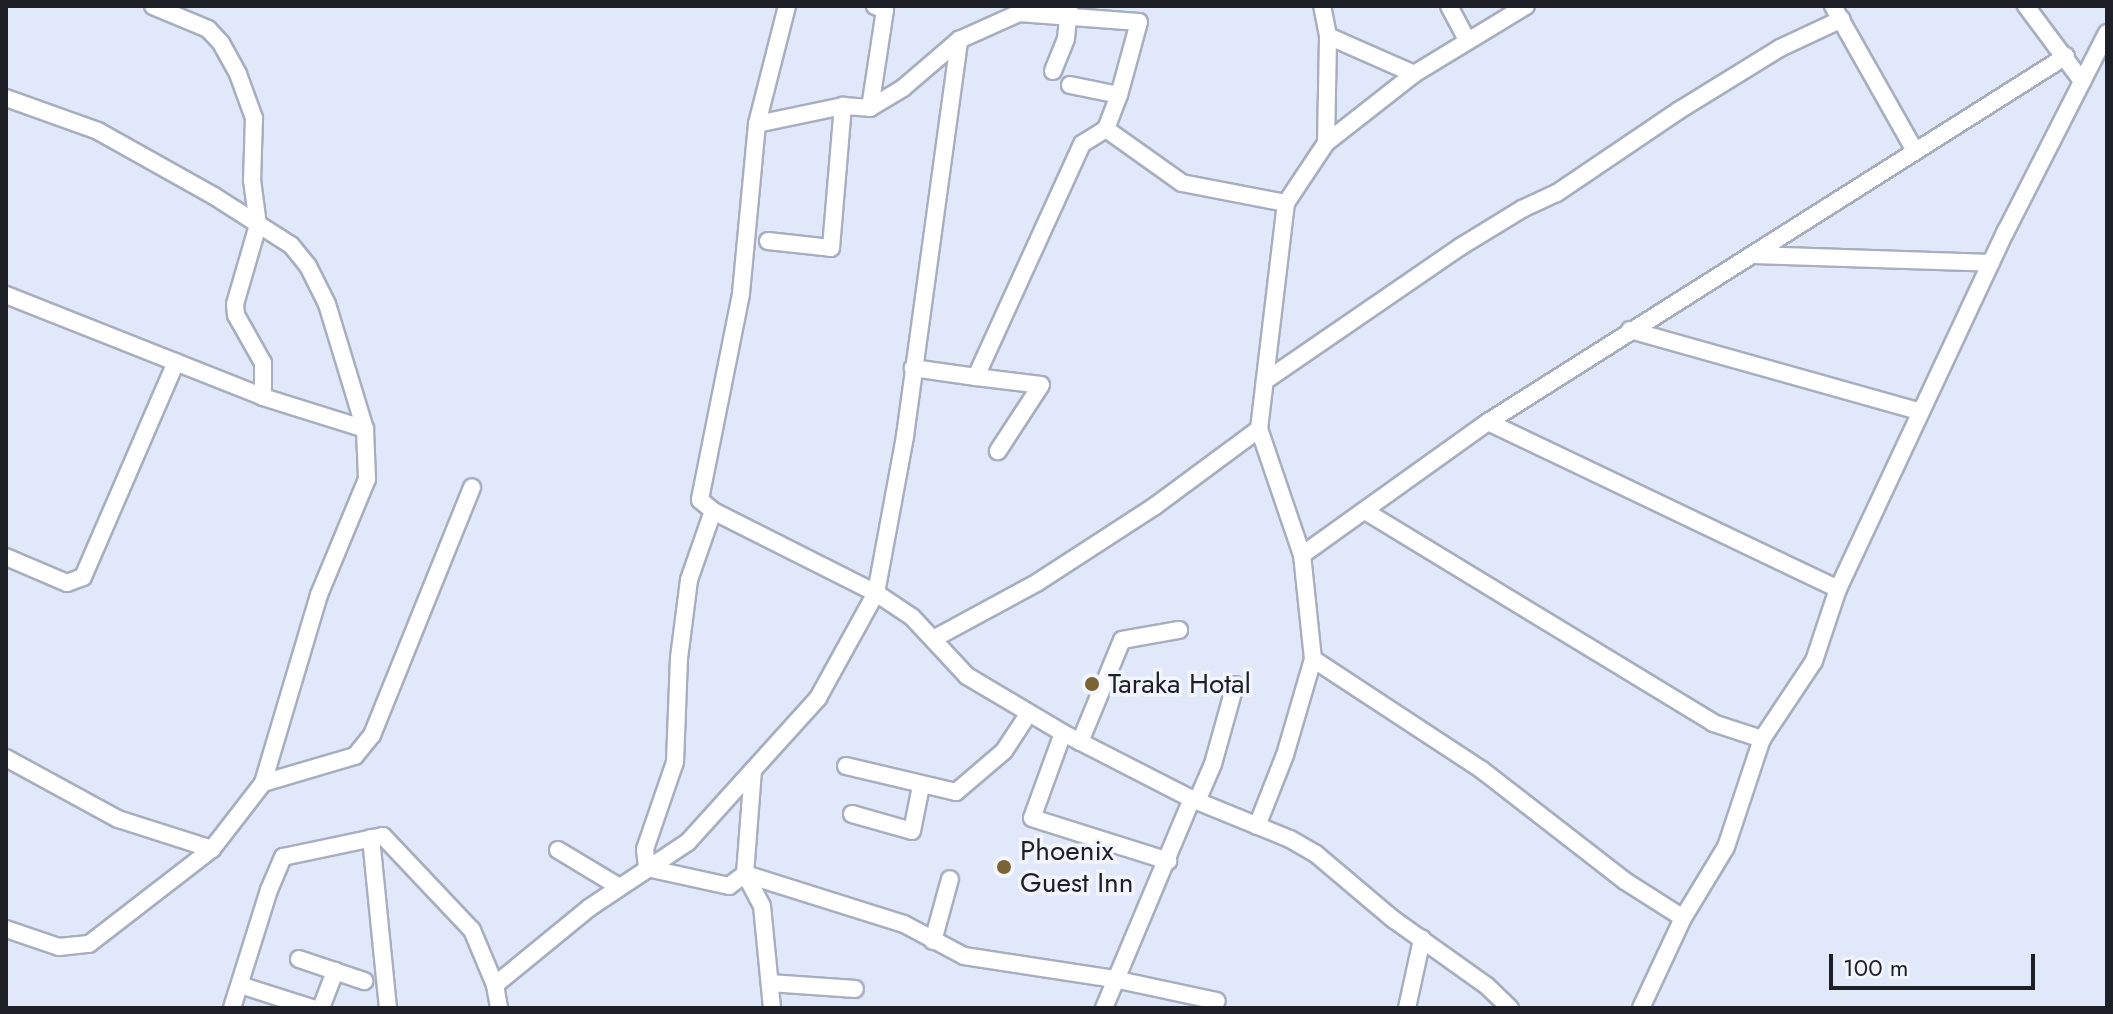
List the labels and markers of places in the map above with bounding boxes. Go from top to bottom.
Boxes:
place label: Taraka Hotal [1108,667,1251,701]
marker: Taraka Hotal [1083,675,1101,693]
place label: Phoenix Guest Inn [1020,834,1133,900]
marker: Phoenix Guest Inn [995,858,1013,876]

